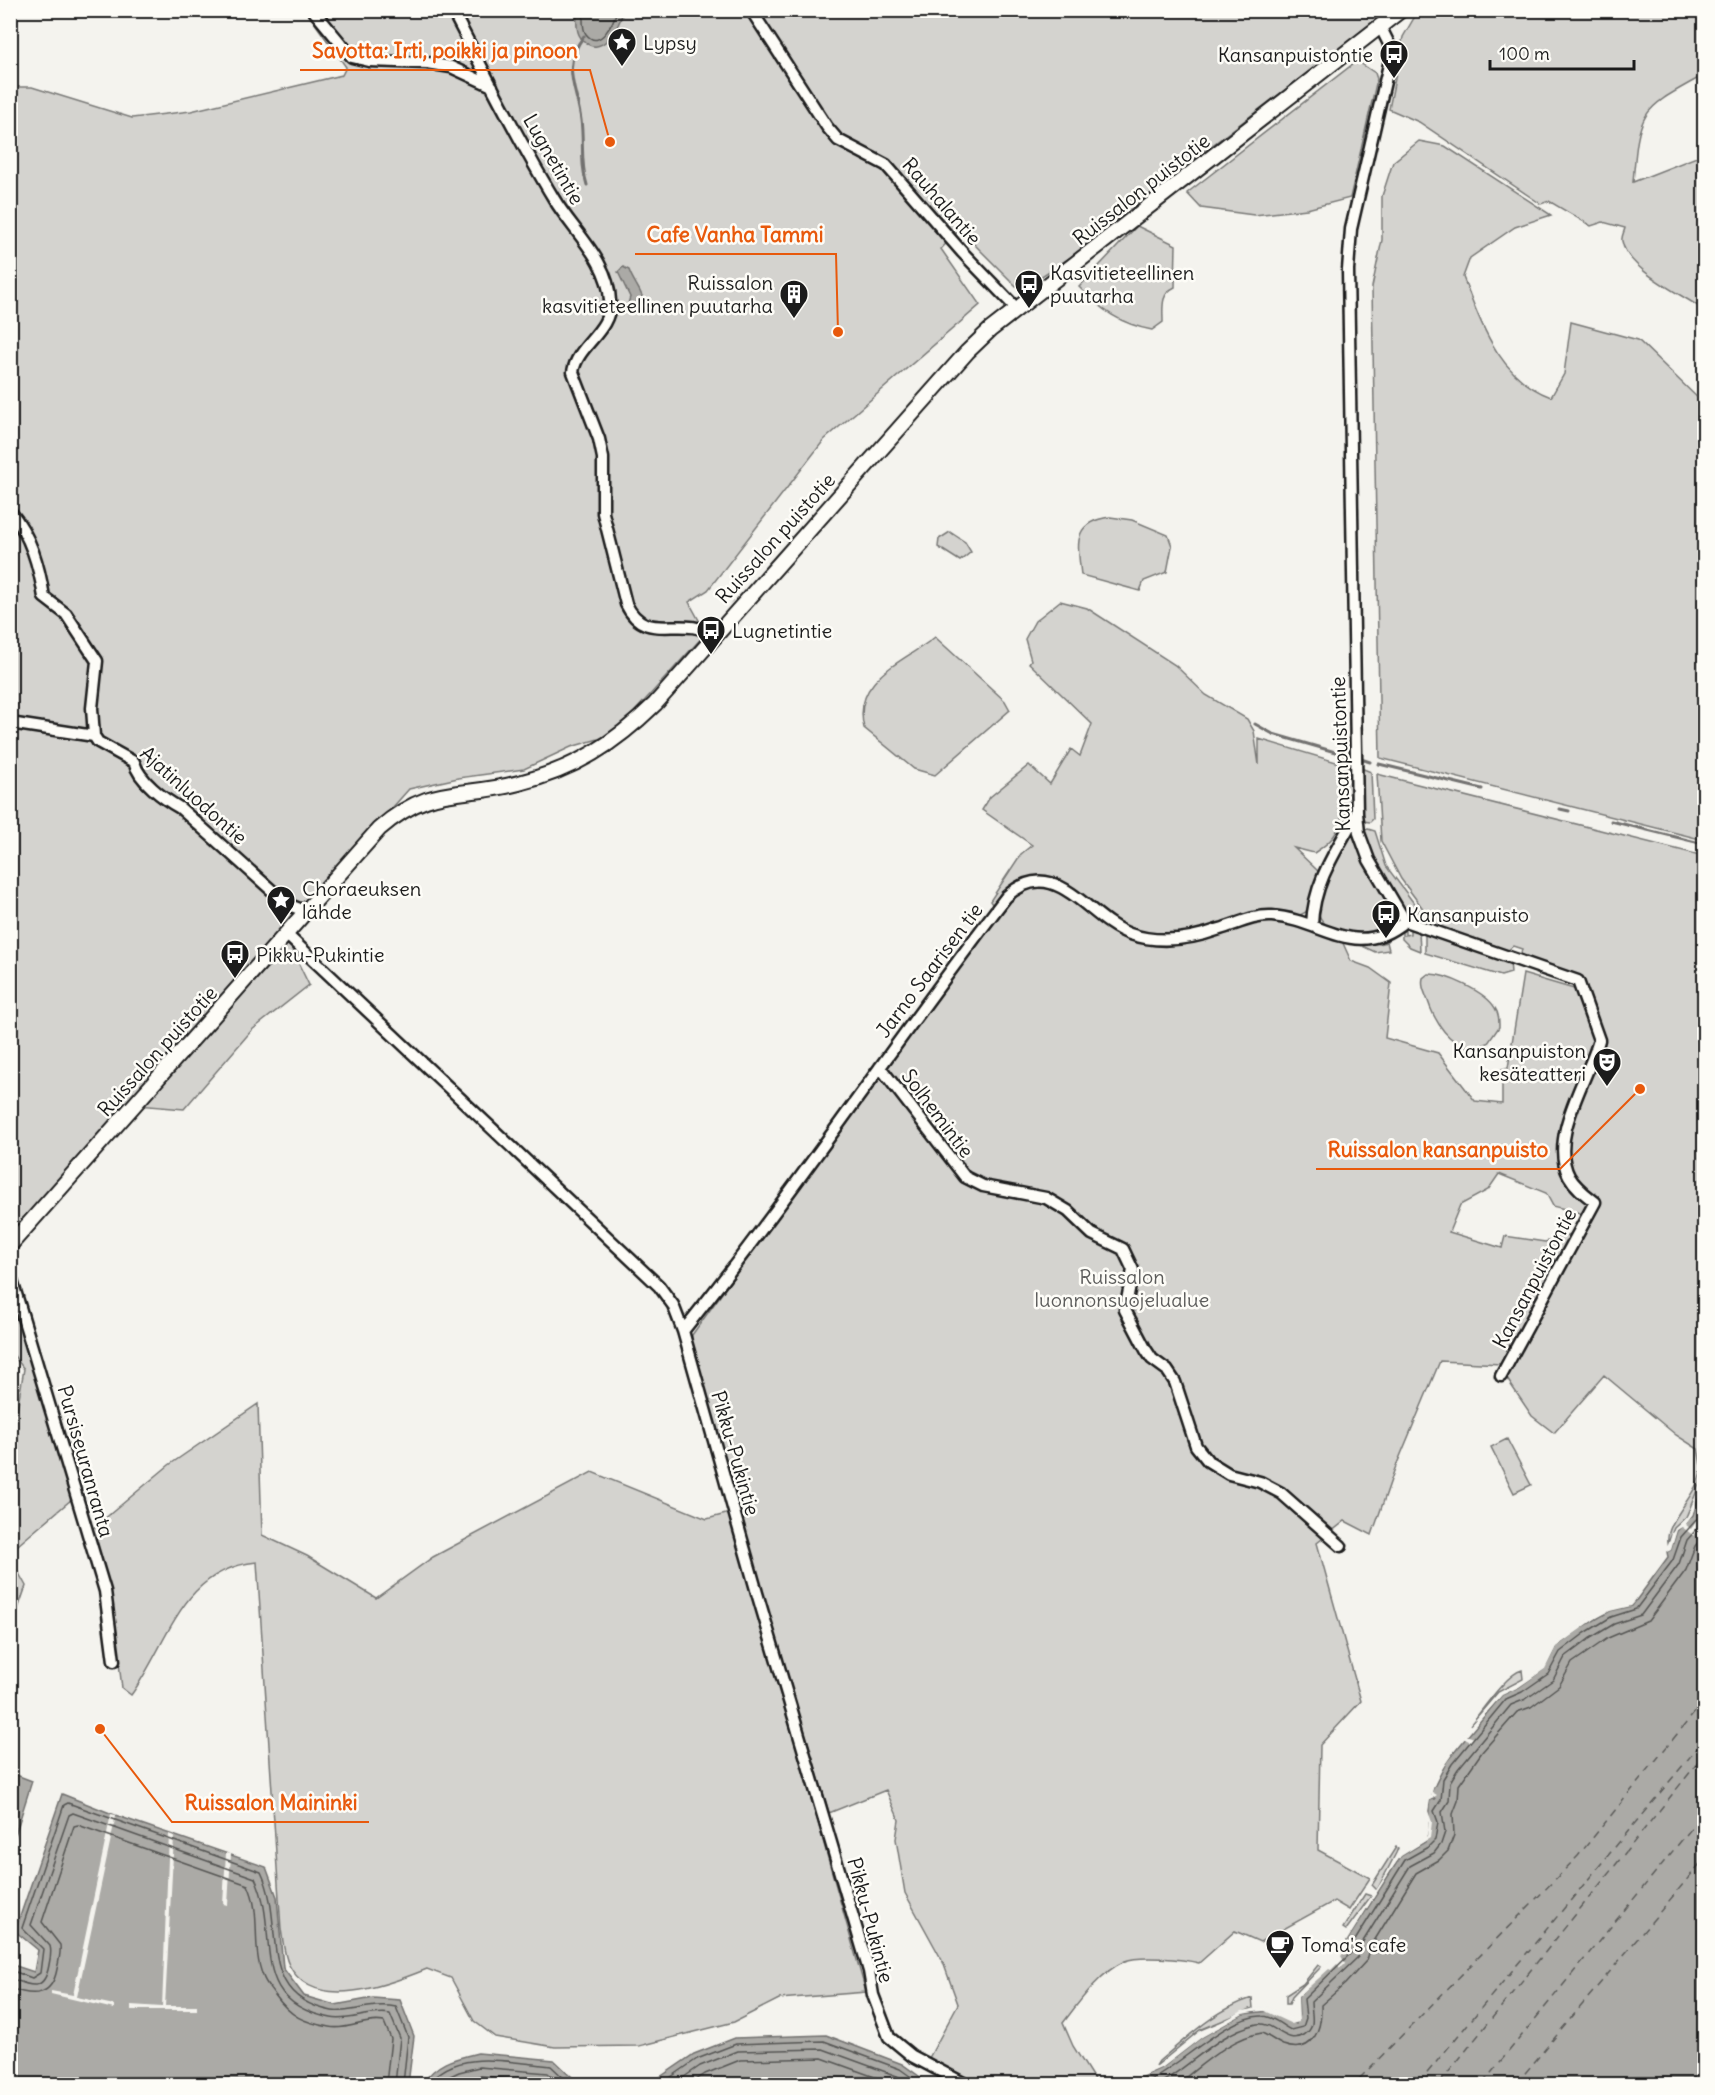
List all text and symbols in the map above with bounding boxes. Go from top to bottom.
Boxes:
place icon: Lypsy [606,26,638,68]
place label: Lypsy [643,30,697,55]
callout: Savotta: Irti, poikki ja pinoon [300,31,590,70]
scale bar [1490,33,1634,71]
text: Savotta: Irti, poikki ja pinoon [312,37,578,64]
bus stop icon: Kansanpuistontie [1378,38,1410,80]
place label: Kansanpuistontie [1218,42,1373,67]
text: 100 m [1499,42,1550,65]
street label: Lugnetintie [518,109,590,209]
street label: Ruissalon puistotie [1068,128,1214,250]
street label: Rauhalantie [897,152,987,250]
callout: Cafe Vanha Tammi [635,215,836,254]
text: Cafe Vanha Tammi [647,221,823,248]
place label: Kasvitieteellinen puutarha [1050,260,1194,308]
bus stop icon: Kasvitieteellinen puutarha [1013,268,1045,310]
place label: Ruissalon kasvitieteellinen puutarha [542,270,773,318]
building icon: Ruissalon kasvitieteellinen puutarha [778,278,810,320]
street label: Ruissalon puistotie [710,468,840,608]
bus stop icon: Lugnetintie [695,614,727,656]
place label: Lugnetintie [732,618,832,643]
street label: Kansanpuistontie [1325,676,1355,832]
street label: Ajatinluodontie [135,740,253,850]
place label: Choraeuksen lähde [302,876,421,924]
place icon: Choraeuksen lähde [265,884,297,926]
street label: Jarno Saarisen tie [870,898,988,1042]
bus stop icon: Kansanpuisto [1370,898,1402,940]
place label: Kansanpuisto [1407,902,1529,927]
bus stop icon: Pikku-Pukintie [219,938,251,980]
place label: Pikku-Pukintie [256,942,385,967]
street label: Ruissalon puistotie [92,981,222,1121]
place label: Kansanpuiston kesäteatteri [1452,1038,1586,1086]
theatre icon: Kansanpuiston kesäteatteri [1591,1046,1623,1088]
street label: Solhemintie [897,1064,979,1162]
callout: Ruissalon kansanpuisto [1316,1130,1560,1169]
text: Ruissalon kansanpuisto [1328,1136,1549,1163]
street label: Kansanpuistontie [1486,1204,1582,1352]
park label: Ruissalon luonnonsuojelualue [1035,1264,1209,1312]
street label: Pursiseuranranta [52,1382,120,1540]
street label: Pikku-Pukintie [706,1388,766,1518]
callout: Ruissalon Maininki [172,1783,369,1822]
text: Ruissalon Maininki [185,1789,357,1816]
street label: Pikku-Pukintie [842,1855,900,1985]
cafe icon: Toma's cafe [1264,1928,1296,1970]
place label: Toma's cafe [1301,1932,1406,1957]

